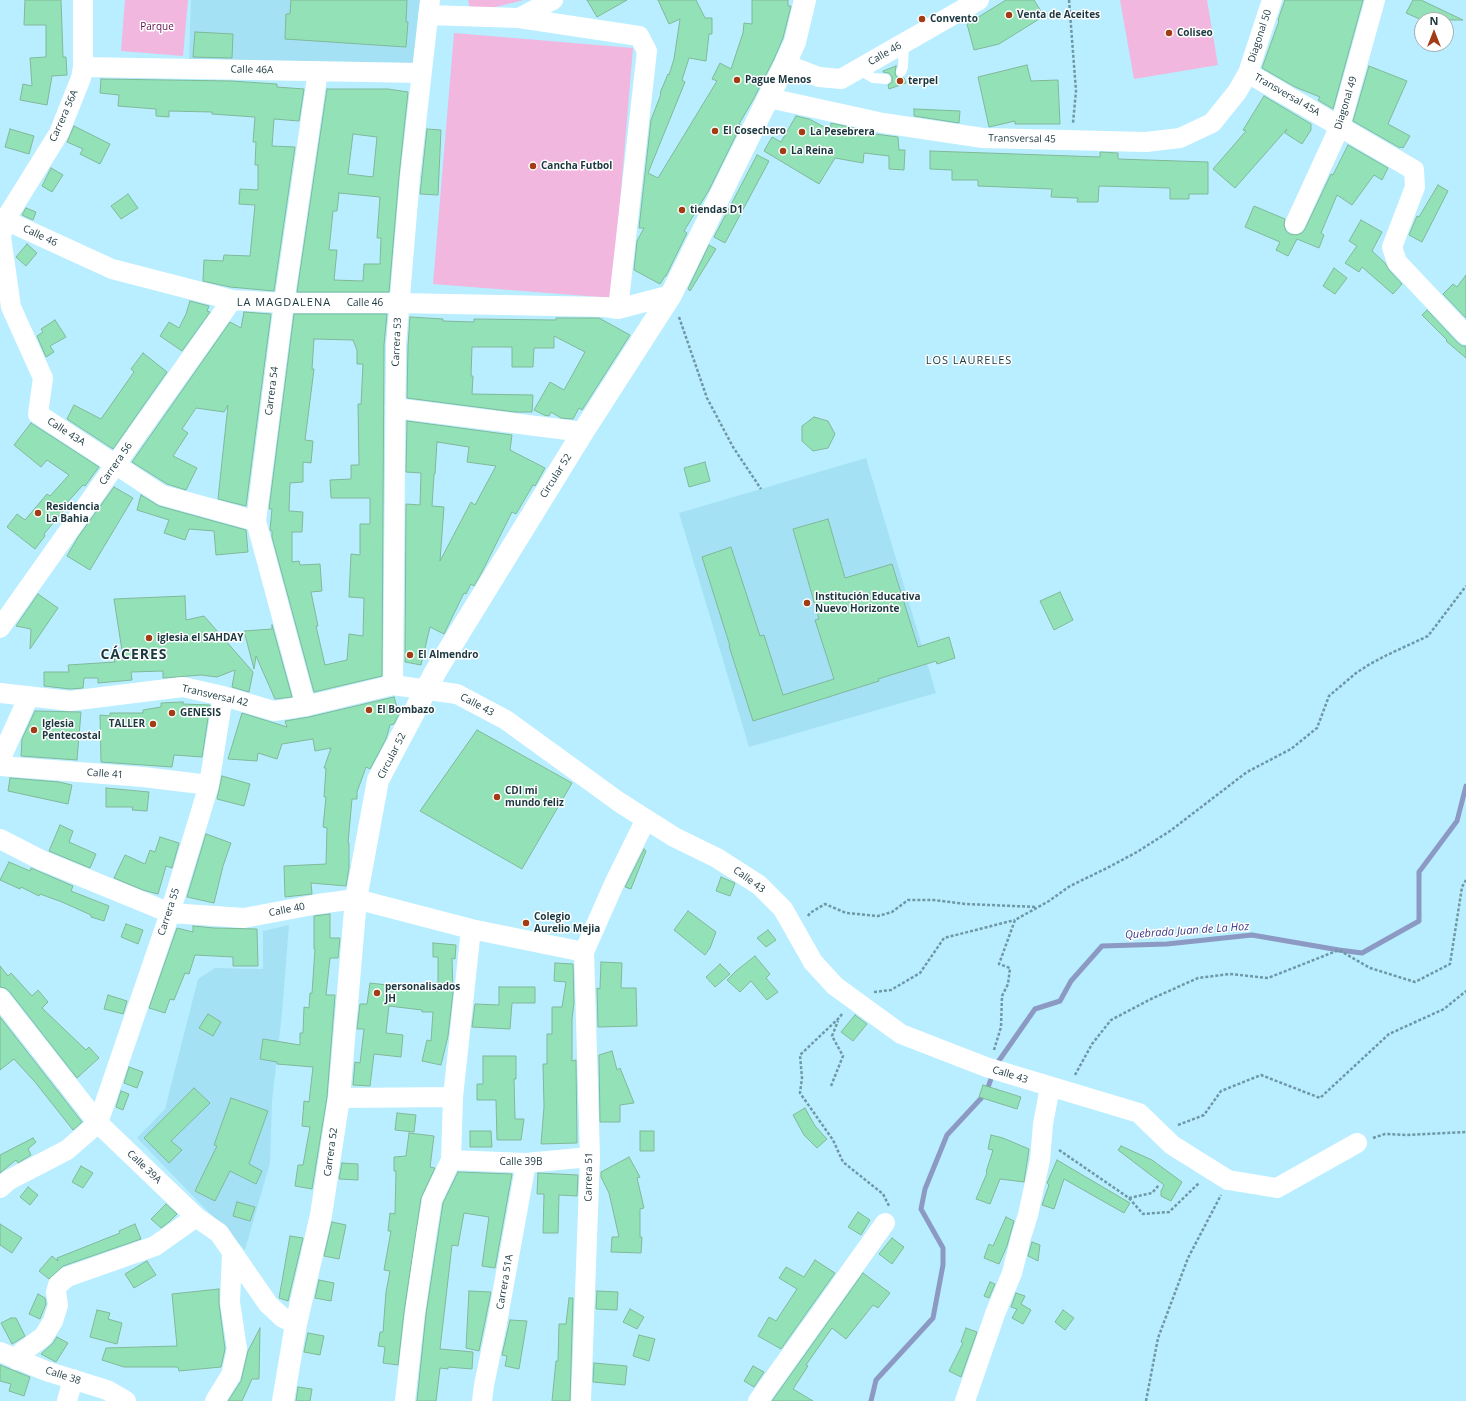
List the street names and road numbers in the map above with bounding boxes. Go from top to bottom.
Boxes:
street label: Diagonal 50 [1246,8,1274,64]
street label: Calle 46 [866,40,904,68]
street label: Calle 46A [230,64,274,76]
street label: Transversal 45A [1252,71,1322,119]
street label: Diagonal 49 [1332,75,1360,131]
street label: Carrera 56A [47,88,81,144]
street label: Transversal 45 [988,132,1056,146]
street label: Calle 46 [21,223,59,249]
street label: Calle 46 [347,297,383,309]
street label: Carrera 53 [390,317,404,367]
street label: Carrera 54 [263,366,281,416]
street label: Calle 43A [45,415,87,449]
street label: Carrera 56 [97,440,135,488]
street label: Circular 52 [538,452,574,500]
street label: Transversal 42 [181,683,249,709]
street label: Calle 43 [458,691,496,719]
street label: Circular 52 [375,731,409,781]
street label: Calle 41 [86,767,124,781]
street label: Calle 43 [731,864,767,896]
street label: Carrera 55 [156,887,182,937]
street label: Calle 40 [268,901,306,919]
street label: Calle 43 [991,1064,1029,1086]
street label: Carrera 52 [322,1127,340,1177]
street label: Calle 39A [124,1148,164,1186]
street label: Carrera 51 [583,1152,595,1202]
street label: Calle 39B [499,1156,543,1168]
street label: Carrera 51A [494,1254,516,1310]
street label: Calle 38 [44,1365,82,1387]

